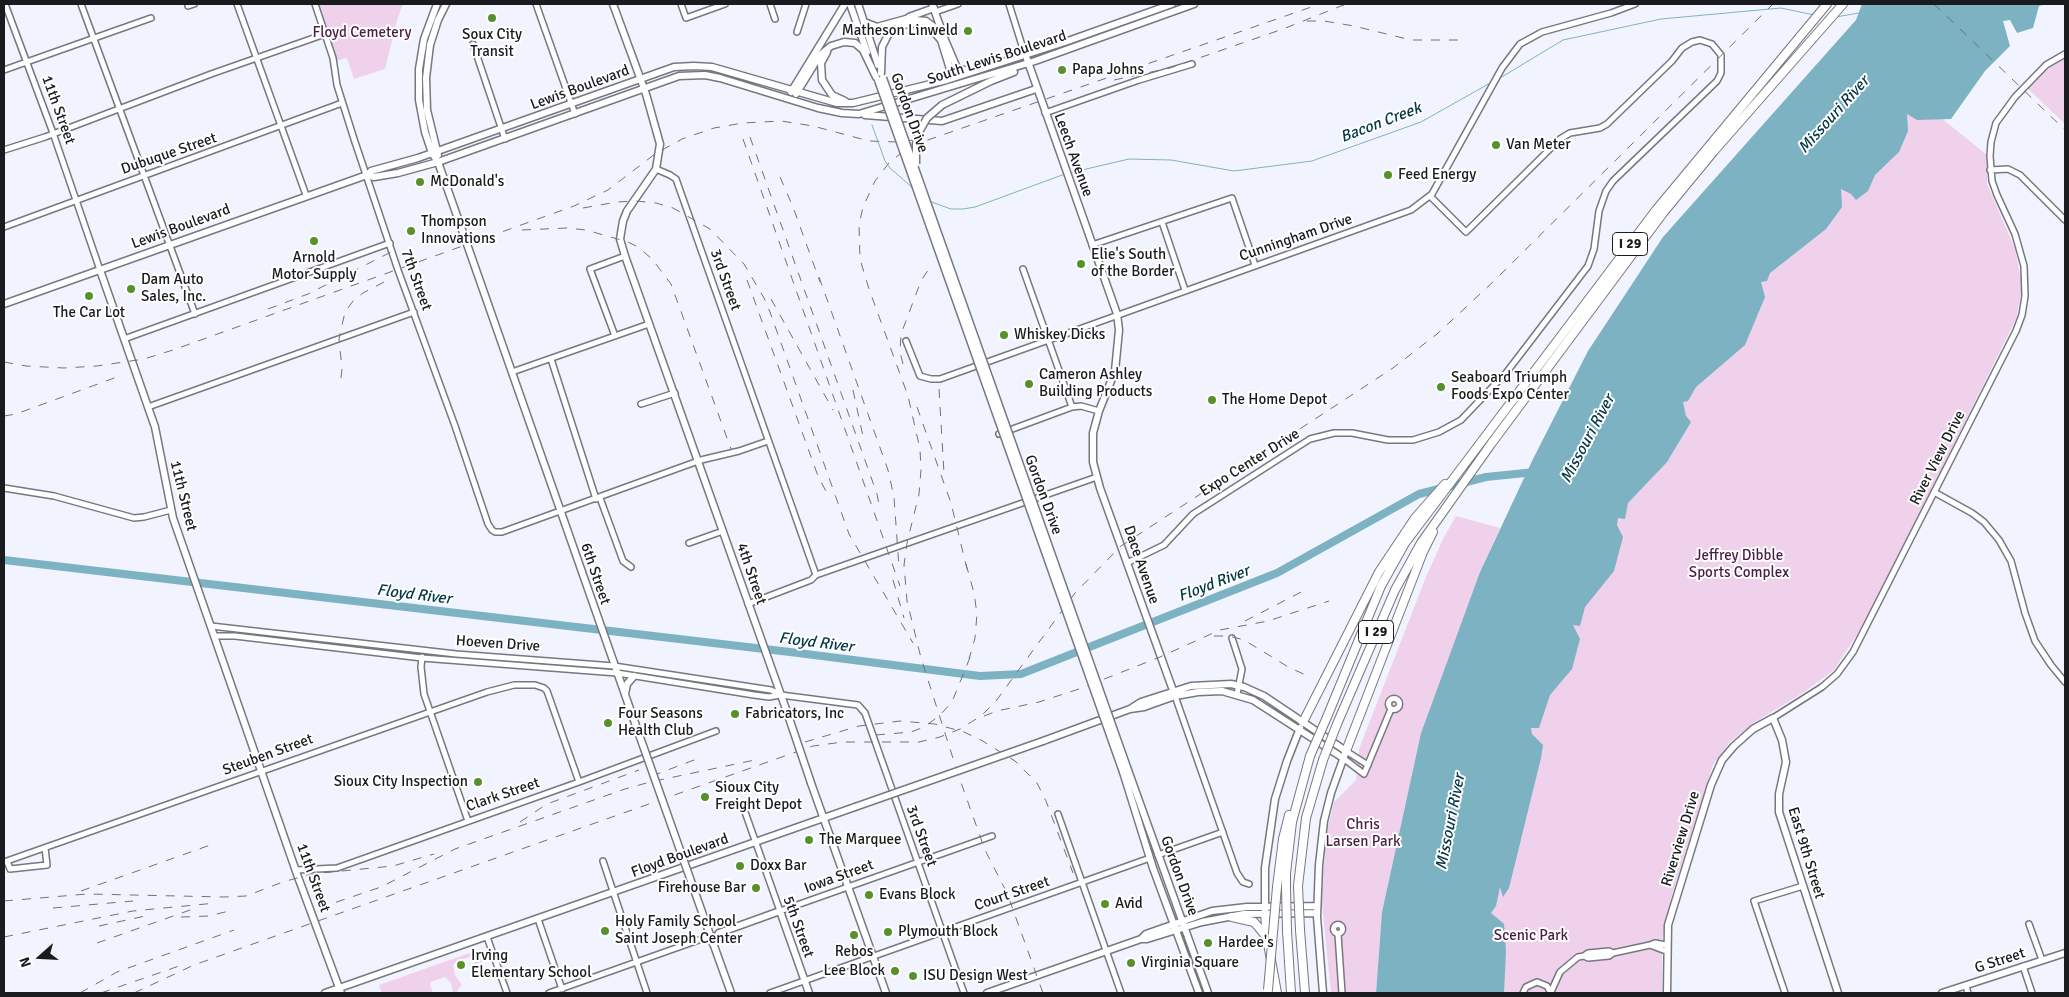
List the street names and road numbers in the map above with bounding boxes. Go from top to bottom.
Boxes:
street label: South Lewis Boulevard [925,27,1069,89]
street label: Lewis Boulevard [528,62,632,114]
street label: Gordon Drive [886,71,932,155]
street label: 11th Street [37,73,79,147]
street label: Leech Avenue [1050,111,1096,199]
street label: Dubuque Street [119,129,219,179]
street label: Lewis Boulevard [129,201,233,253]
street label: Cunningham Drive [1237,210,1355,266]
road number: I 29 [1612,232,1648,255]
street label: 7th Street [397,247,435,313]
street label: 3rd Street [706,247,744,313]
street label: River View Drive [1906,408,1970,508]
street label: Expo Center Drive [1197,425,1303,501]
street label: Gordon Drive [1020,453,1066,537]
street label: 11th Street [166,459,200,533]
street label: Dace Avenue [1119,523,1163,607]
street label: 6th Street [576,541,614,607]
street label: 4th Street [732,541,770,607]
road number: I 29 [1358,620,1394,644]
street label: Hoeven Drive [455,632,541,656]
street label: Steuben Street [220,730,316,780]
street label: Clark Street [464,774,542,816]
street label: Riverview Drive [1658,789,1704,889]
street label: 3rd Street [902,803,940,869]
street label: East 9th Street [1784,805,1828,901]
street label: Floyd Boulevard [629,830,731,882]
street label: Gordon Drive [1156,834,1202,918]
street label: 11th Street [292,841,334,915]
street label: Iowa Street [802,856,876,898]
street label: Court Street [972,873,1052,915]
street label: 5th Street [779,894,817,960]
street label: G Street [1972,944,2028,978]

